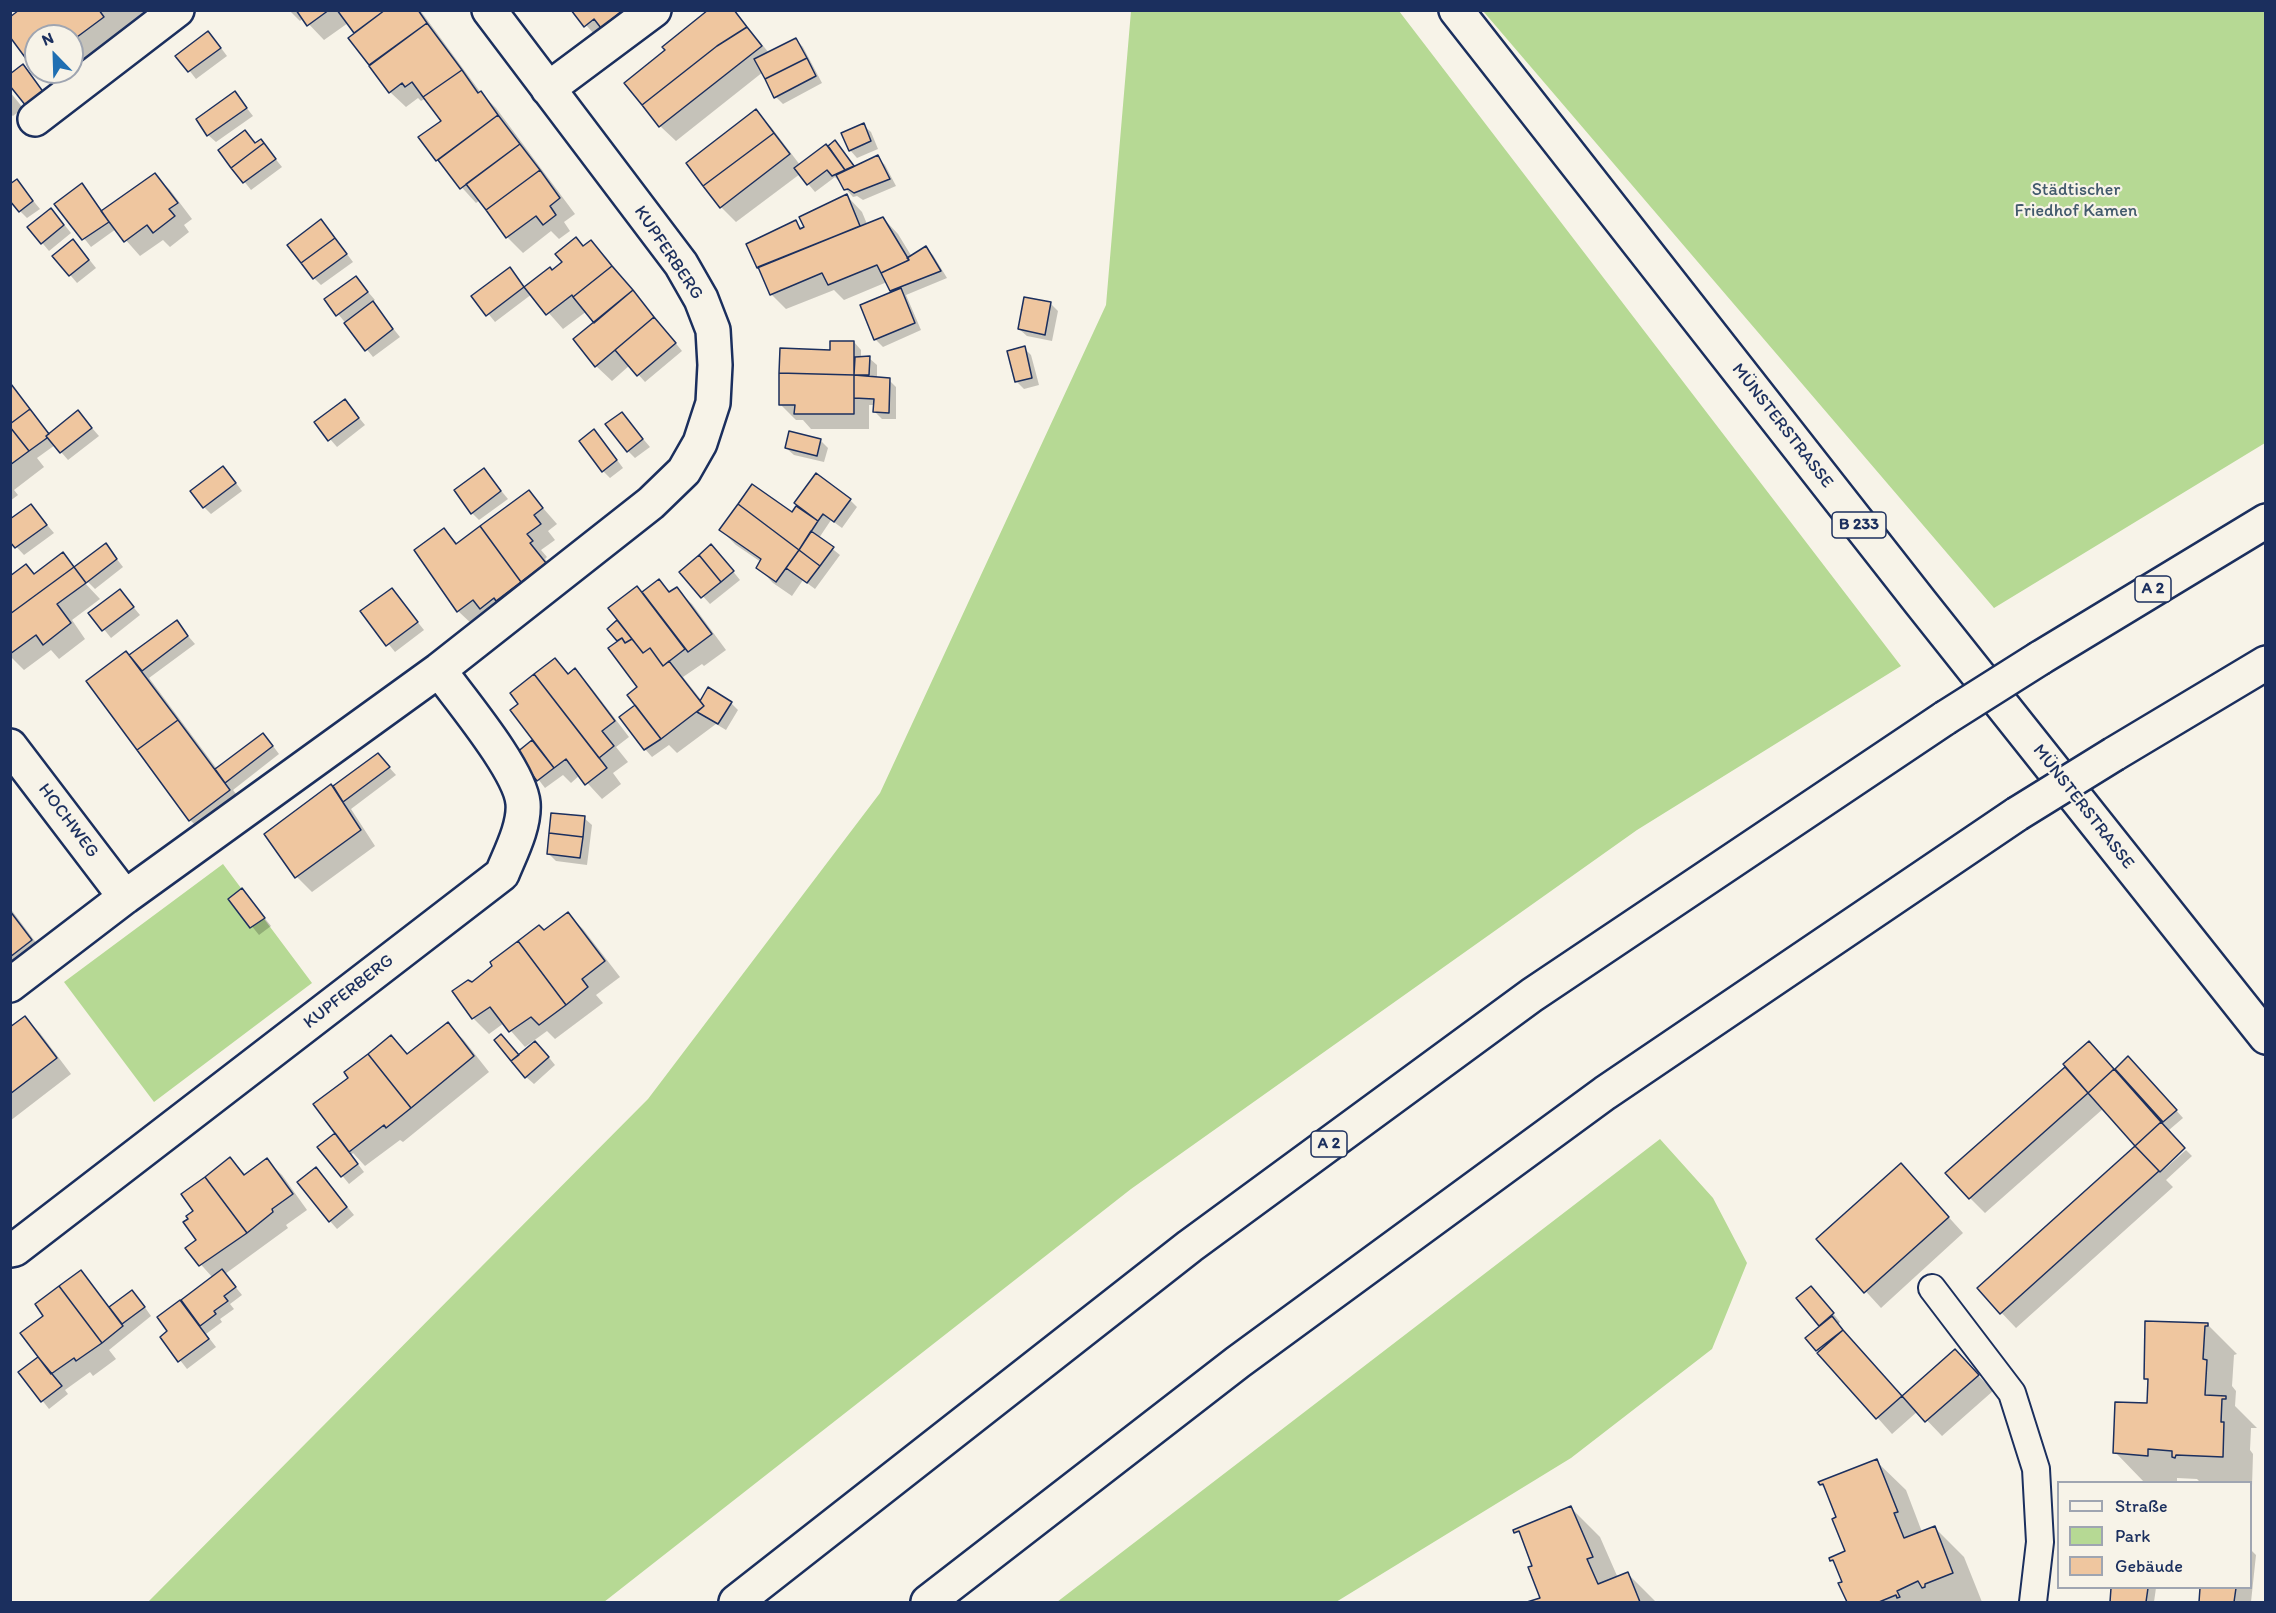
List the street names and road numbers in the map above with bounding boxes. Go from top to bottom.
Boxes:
street label: KUPFERBERG [629,202,707,304]
street label: MÜNSTERSTRASSE [1727,359,1837,493]
road number: B 233 [1832,512,1886,538]
road number: A 2 [2135,576,2171,602]
street label: MÜNSTERSTRASSE [2028,740,2138,874]
street label: HOCHWEG [33,780,103,862]
street label: KUPFERBERG [300,950,398,1034]
road number: A 2 [1311,1131,1347,1157]

